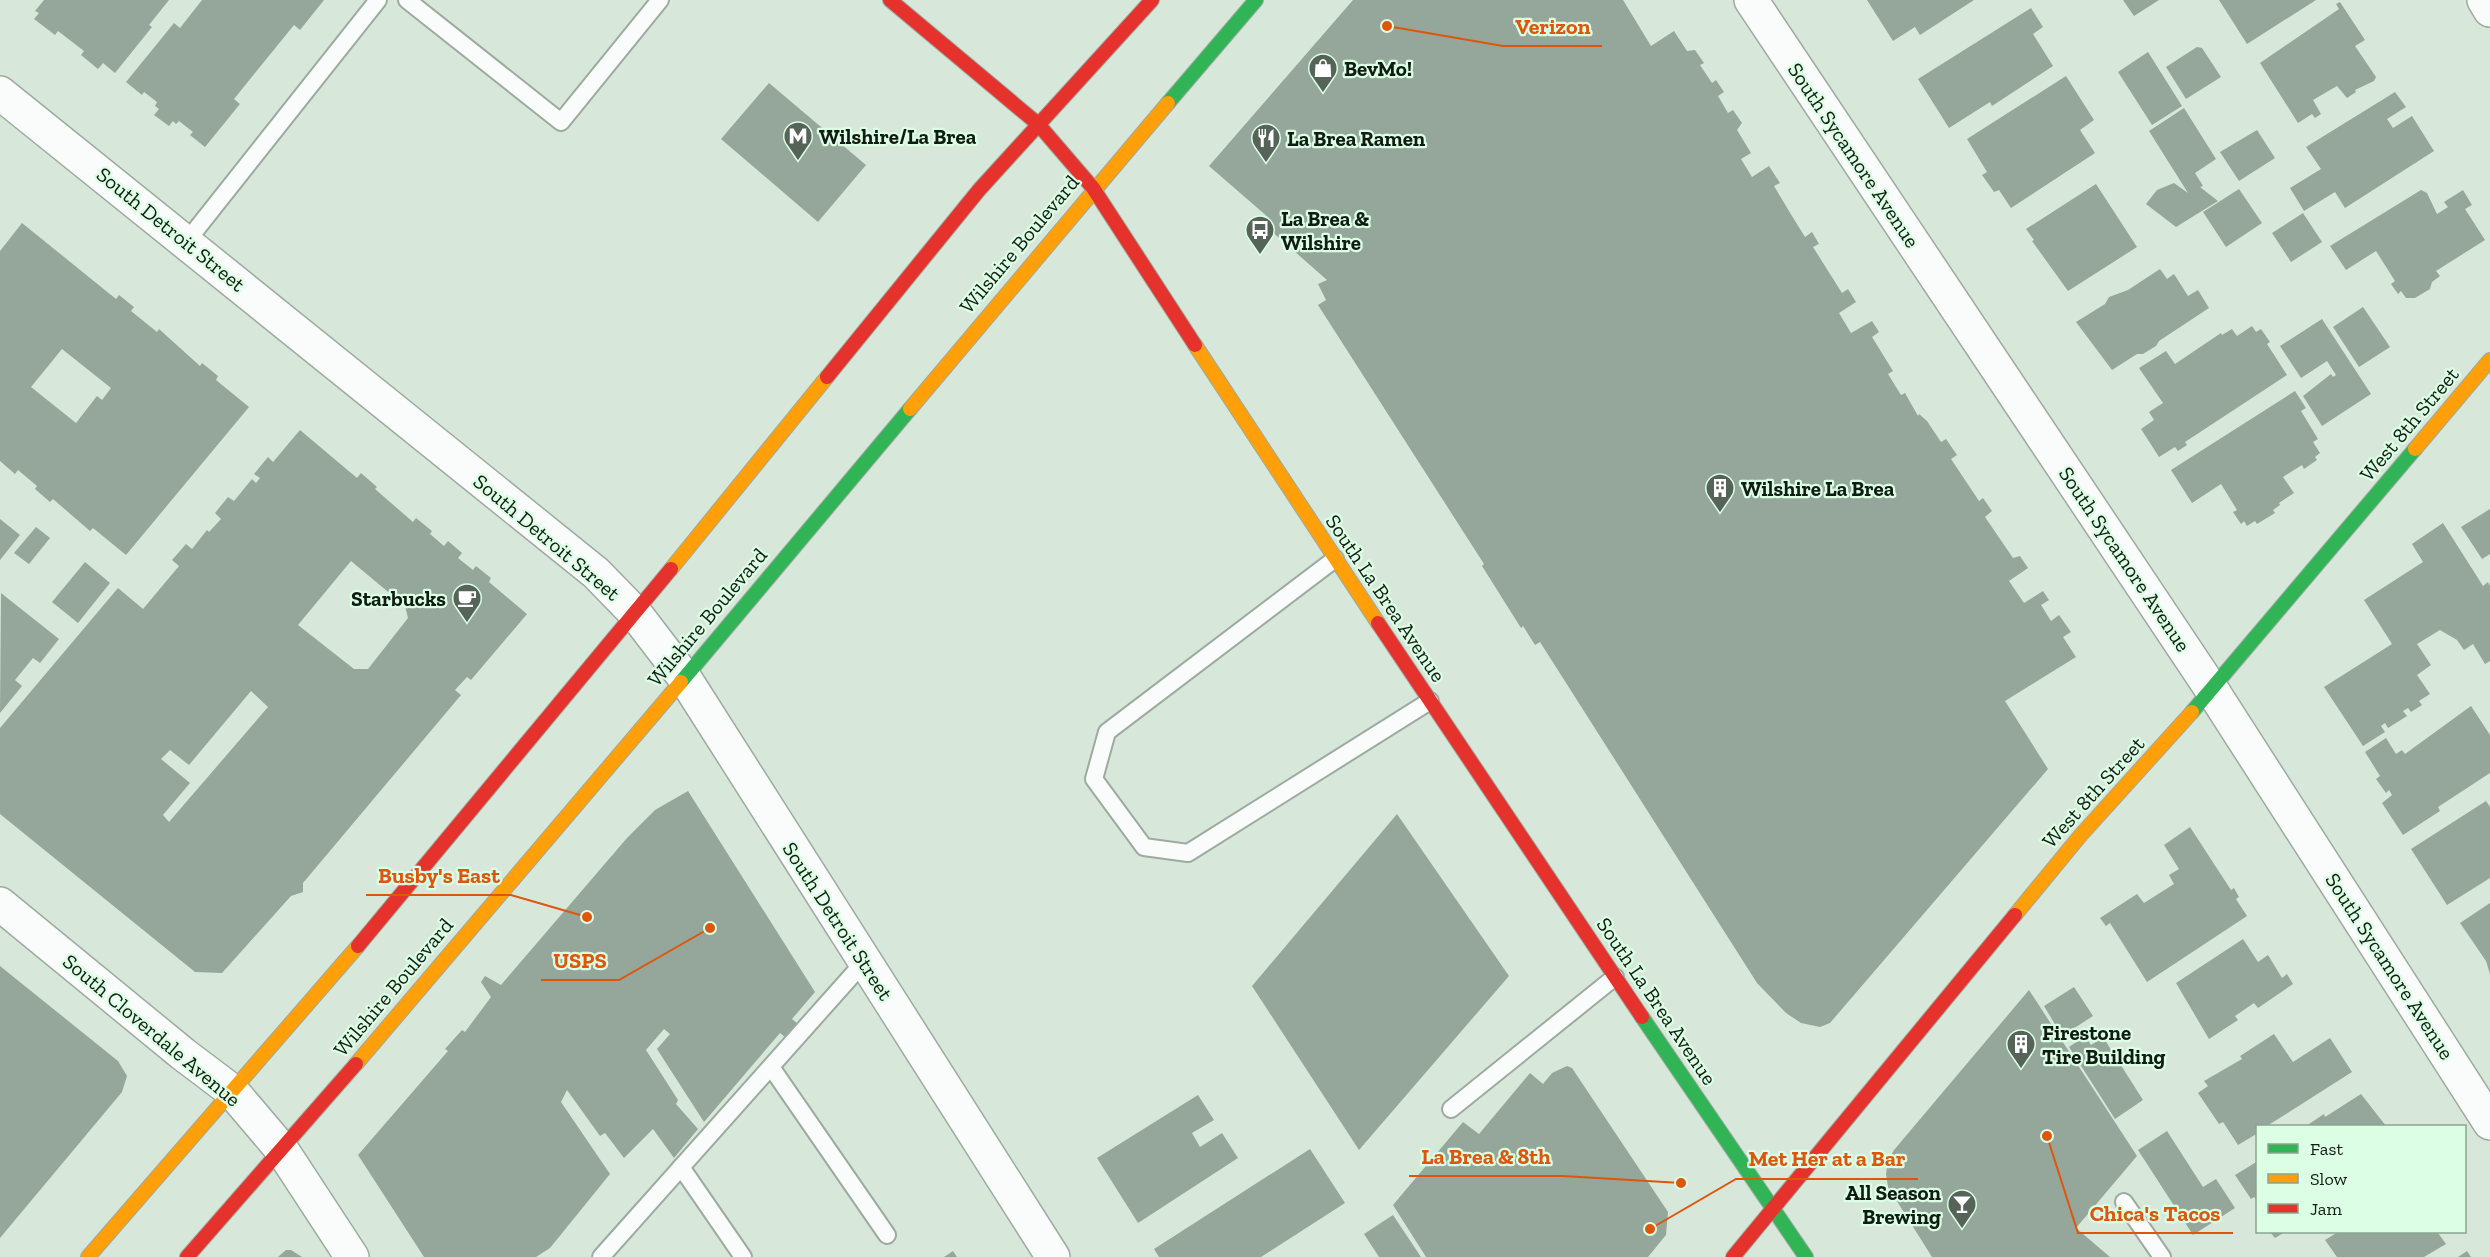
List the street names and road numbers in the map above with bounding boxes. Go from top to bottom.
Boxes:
street label: South Sycamore Avenue [1783,58,1925,252]
street label: South Detroit Street [92,161,250,297]
street label: Wilshire Boulevard [954,170,1084,318]
street label: West 8th Street [2354,362,2464,486]
street label: South Sycamore Avenue [2054,462,2196,656]
street label: South Detroit Street [469,468,626,606]
street label: South La Brea Avenue [1321,510,1451,686]
street label: Wilshire Boulevard [642,543,772,691]
street label: West 8th Street [2037,731,2150,853]
street label: South Detroit Street [777,837,899,1005]
street label: South Sycamore Avenue [2320,868,2460,1064]
street label: Wilshire Boulevard [328,913,458,1061]
street label: South La Brea Avenue [1592,913,1722,1089]
street label: South Cloverdale Avenue [58,948,246,1112]

